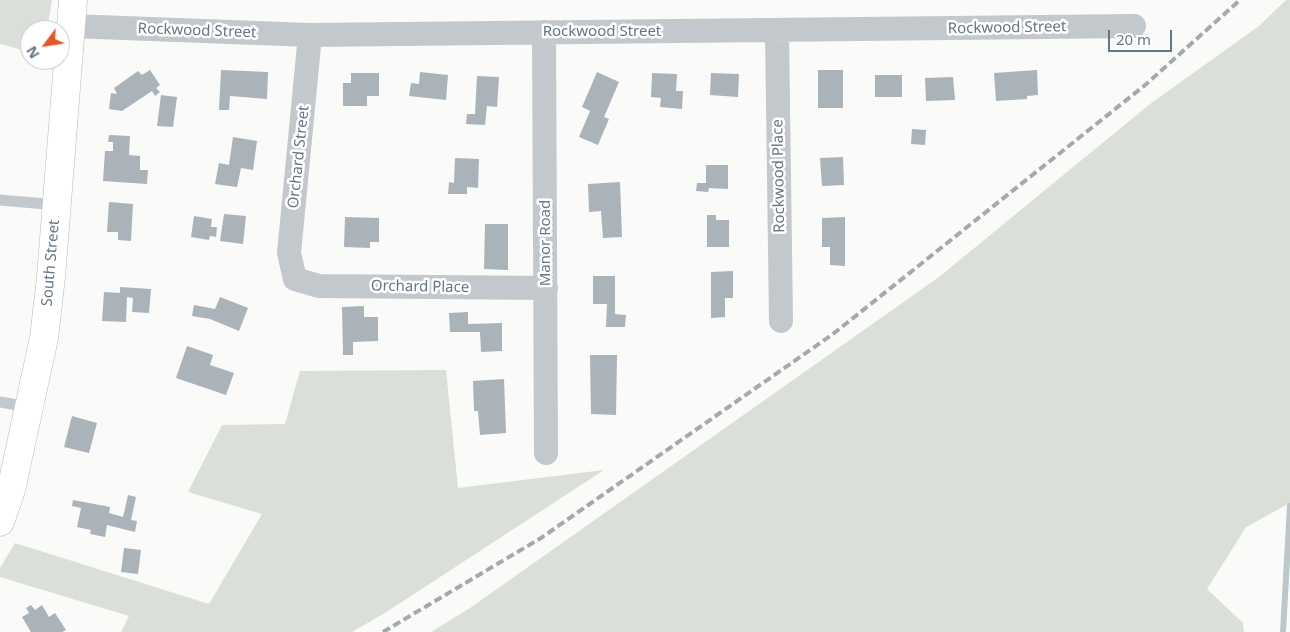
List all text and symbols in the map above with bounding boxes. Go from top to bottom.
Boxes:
street label: Rockwood Street [948,18,1066,38]
north arrow [20,20,70,70]
street label: Rockwood Street [137,20,257,42]
scale bar [1110,20,1174,52]
street label: Rockwood Street [543,23,661,41]
text: 20 m [1116,29,1151,49]
text: N [21,43,44,62]
street label: Orchard Street [285,105,313,209]
street label: Rockwood Place [769,119,789,233]
street label: Manor Road [537,200,555,286]
street label: South Street [38,219,64,307]
street label: Orchard Place [371,277,469,297]

